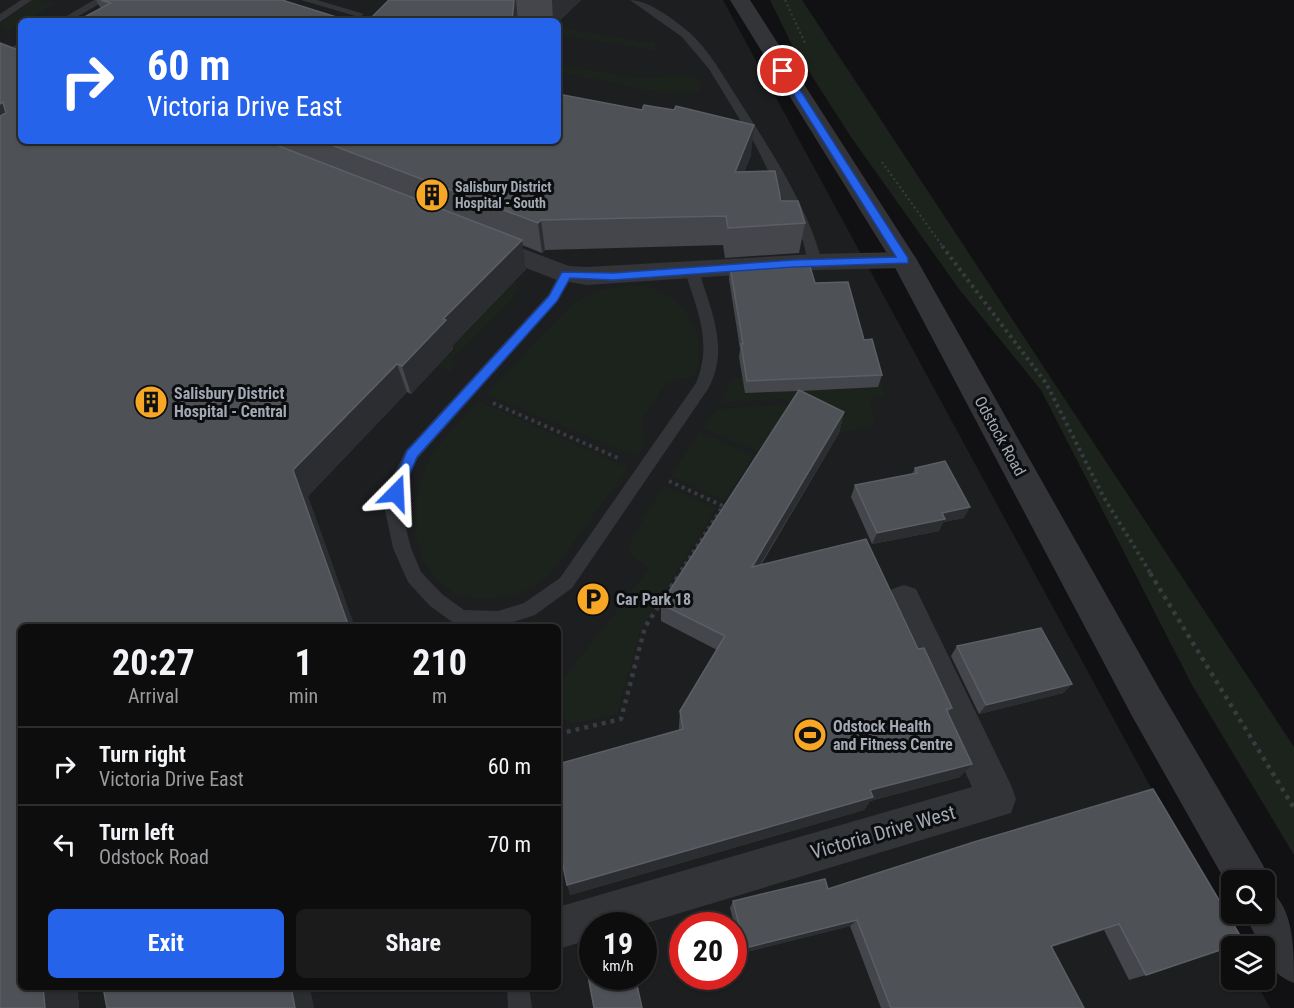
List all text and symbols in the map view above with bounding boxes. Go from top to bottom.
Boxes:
text: 60 m [147,41,230,90]
icon: right [48,42,126,120]
pin [757,45,808,96]
icon: arrive [766,54,799,87]
text: Victoria Drive East [147,91,342,123]
building icon: Salisbury District Hospital - South [414,177,450,213]
place label: Salisbury District Hospital - South [455,179,552,211]
building icon: Salisbury District Hospital - Central [133,384,169,420]
place label: Salisbury District Hospital - Central [174,384,287,421]
street label: Odstock Road [970,393,1030,479]
position arrow [364,461,428,525]
parking icon: Car Park 18 [575,581,611,617]
place label: Car Park 18 [616,590,691,609]
text: 20:27 [112,642,195,684]
text: 1 [294,642,313,684]
text: 210 [412,642,467,684]
text: Arrival [128,684,179,708]
text: min [289,684,318,708]
text: m [432,684,447,708]
sports icon: Odstock Health and Fitness Centre [792,717,828,753]
place label: Odstock Health and Fitness Centre [833,717,953,754]
text: Turn right [99,742,186,767]
icon: right [48,750,81,783]
text: 60 m [488,754,531,779]
text: Victoria Drive East [99,767,244,791]
street label: Victoria Drive West [808,800,958,864]
text: Turn left [99,820,174,845]
icon: left [48,828,81,861]
text: 70 m [488,832,531,857]
text: Odstock Road [99,845,209,869]
map controls [1221,870,1275,990]
button: search [1221,870,1275,924]
button: Exit [48,909,284,978]
button: Share [296,909,531,978]
speed limit sign: 20 [669,912,747,990]
text: 19 [603,926,633,961]
button: layers [1221,936,1275,990]
text: km/h [603,957,633,975]

